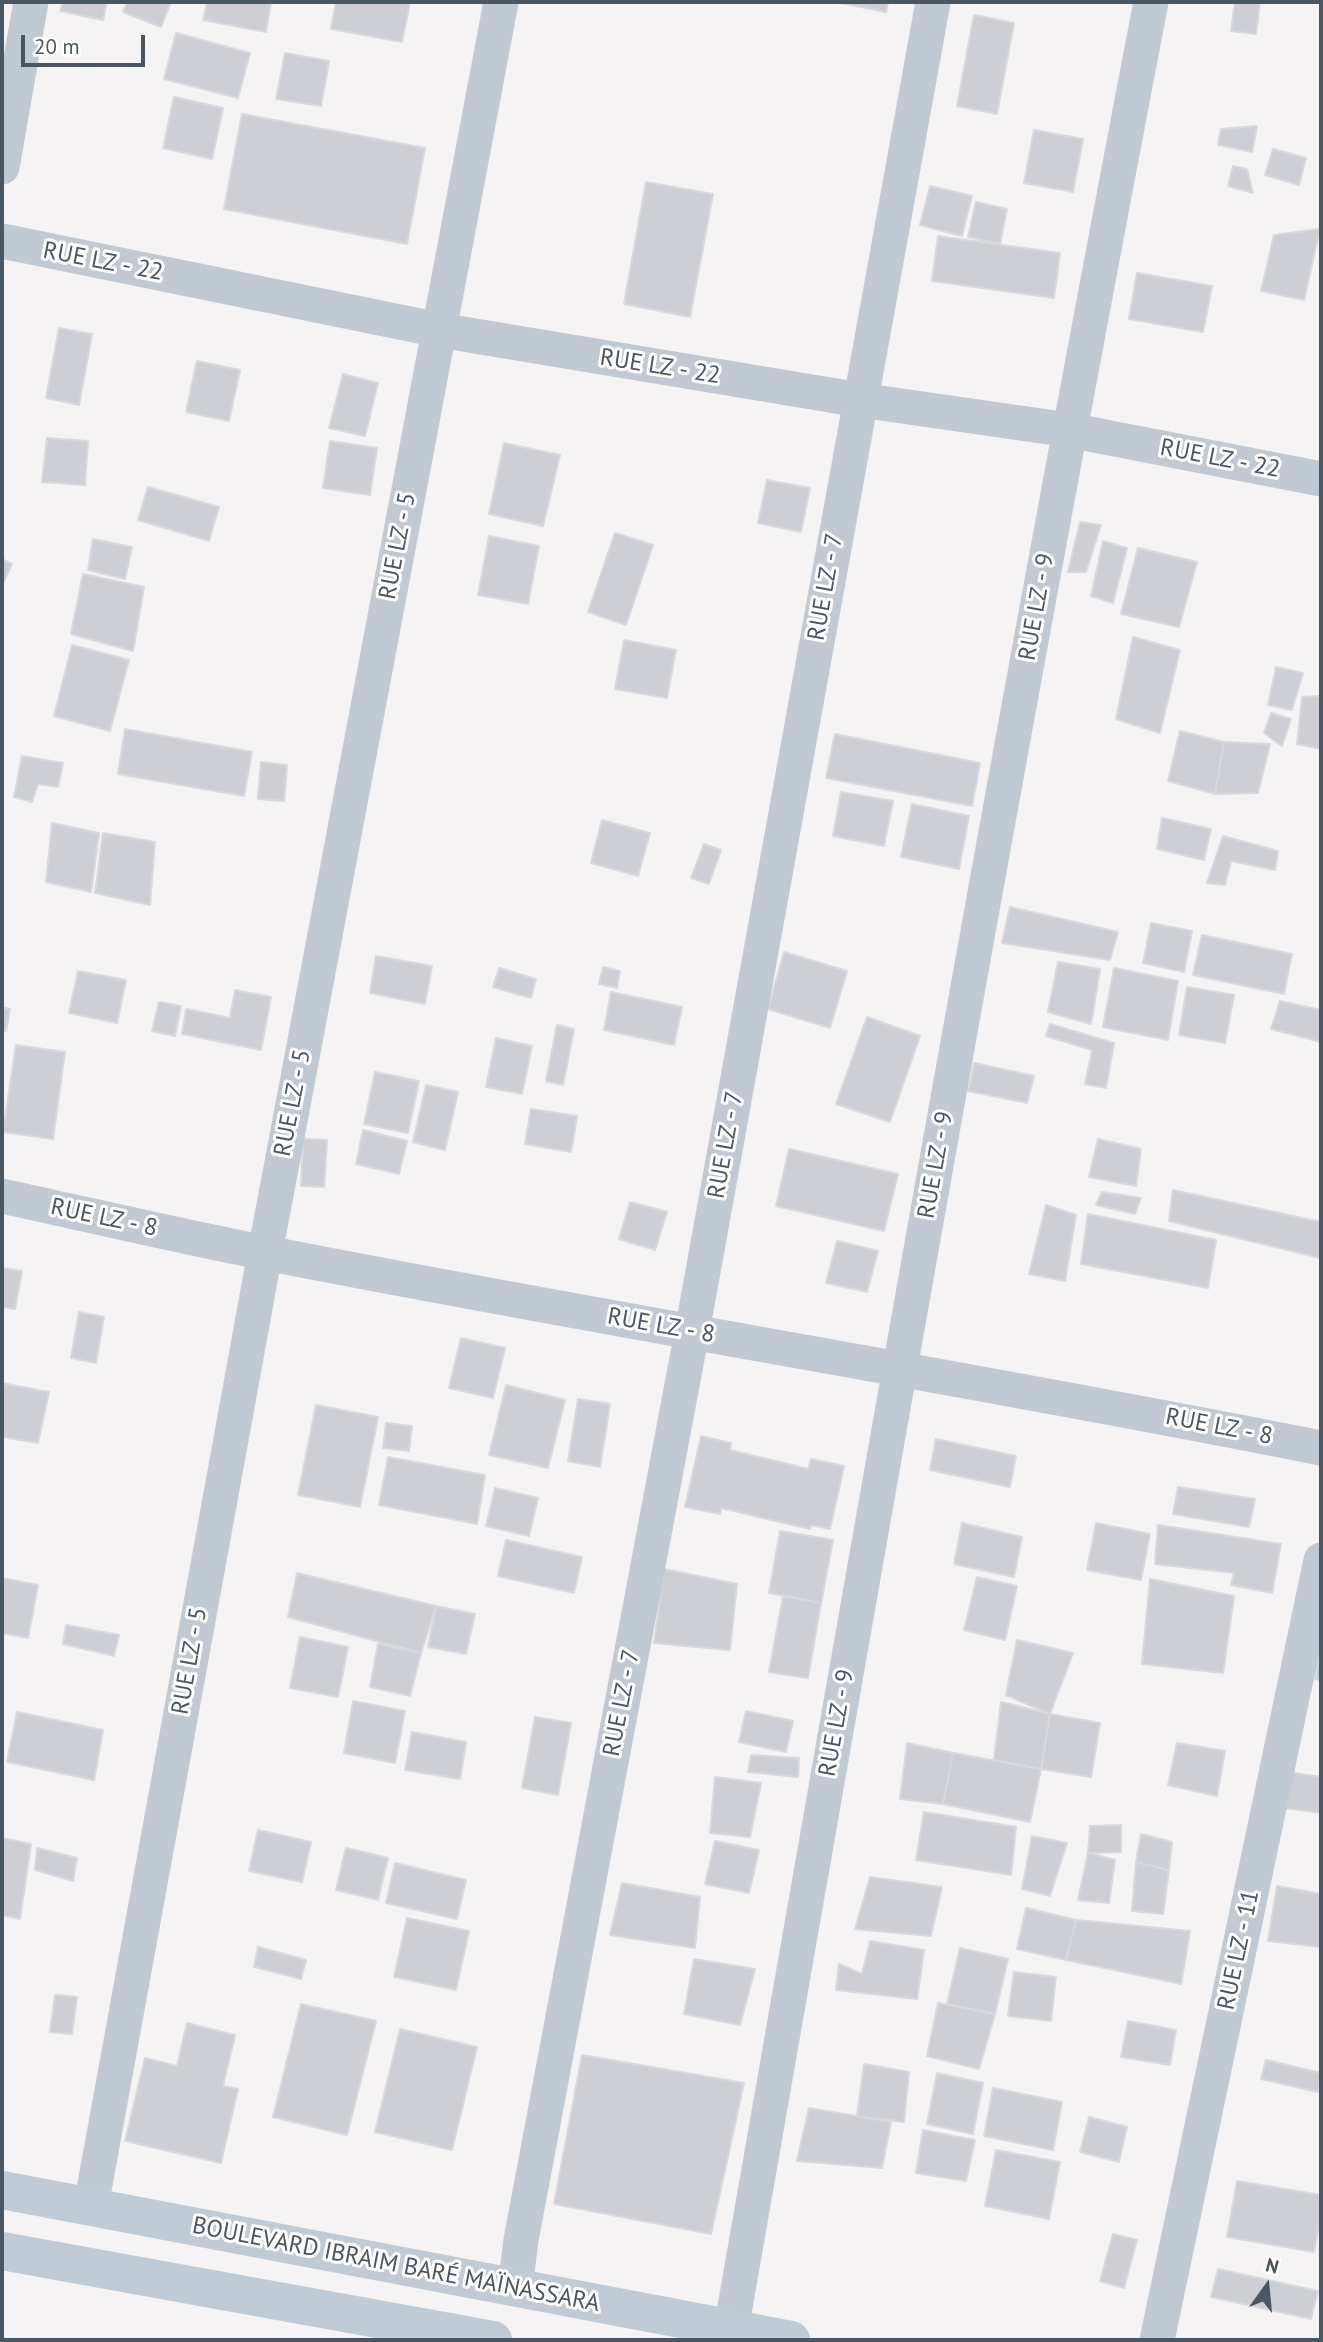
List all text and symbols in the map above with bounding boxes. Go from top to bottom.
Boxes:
scale bar [24,21,149,65]
text: 20 m [34,33,80,60]
street label: RUE LZ - 22 [41,236,165,288]
street label: RUE LZ - 22 [598,343,722,391]
street label: RUE LZ - 22 [1158,433,1282,485]
street label: RUE LZ - 5 [374,490,422,602]
street label: RUE LZ - 7 [802,531,850,643]
street label: RUE LZ - 9 [1013,551,1061,663]
street label: RUE LZ - 5 [269,1047,317,1159]
street label: RUE LZ - 7 [702,1089,750,1201]
street label: RUE LZ - 9 [912,1109,960,1221]
street label: RUE LZ - 8 [48,1193,160,1243]
street label: RUE LZ - 8 [605,1302,717,1350]
street label: RUE LZ - 8 [1163,1403,1275,1451]
street label: RUE LZ - 5 [166,1605,214,1717]
street label: RUE LZ - 7 [598,1647,646,1759]
street label: RUE LZ - 9 [813,1667,861,1779]
street label: RUE LZ - 11 [1212,1888,1266,2012]
street label: BOULEVARD IBRAIM BARÉ MAÏNASSARA [190,2211,602,2319]
north arrow [1232,2251,1302,2321]
text: N [1263,2253,1282,2279]

